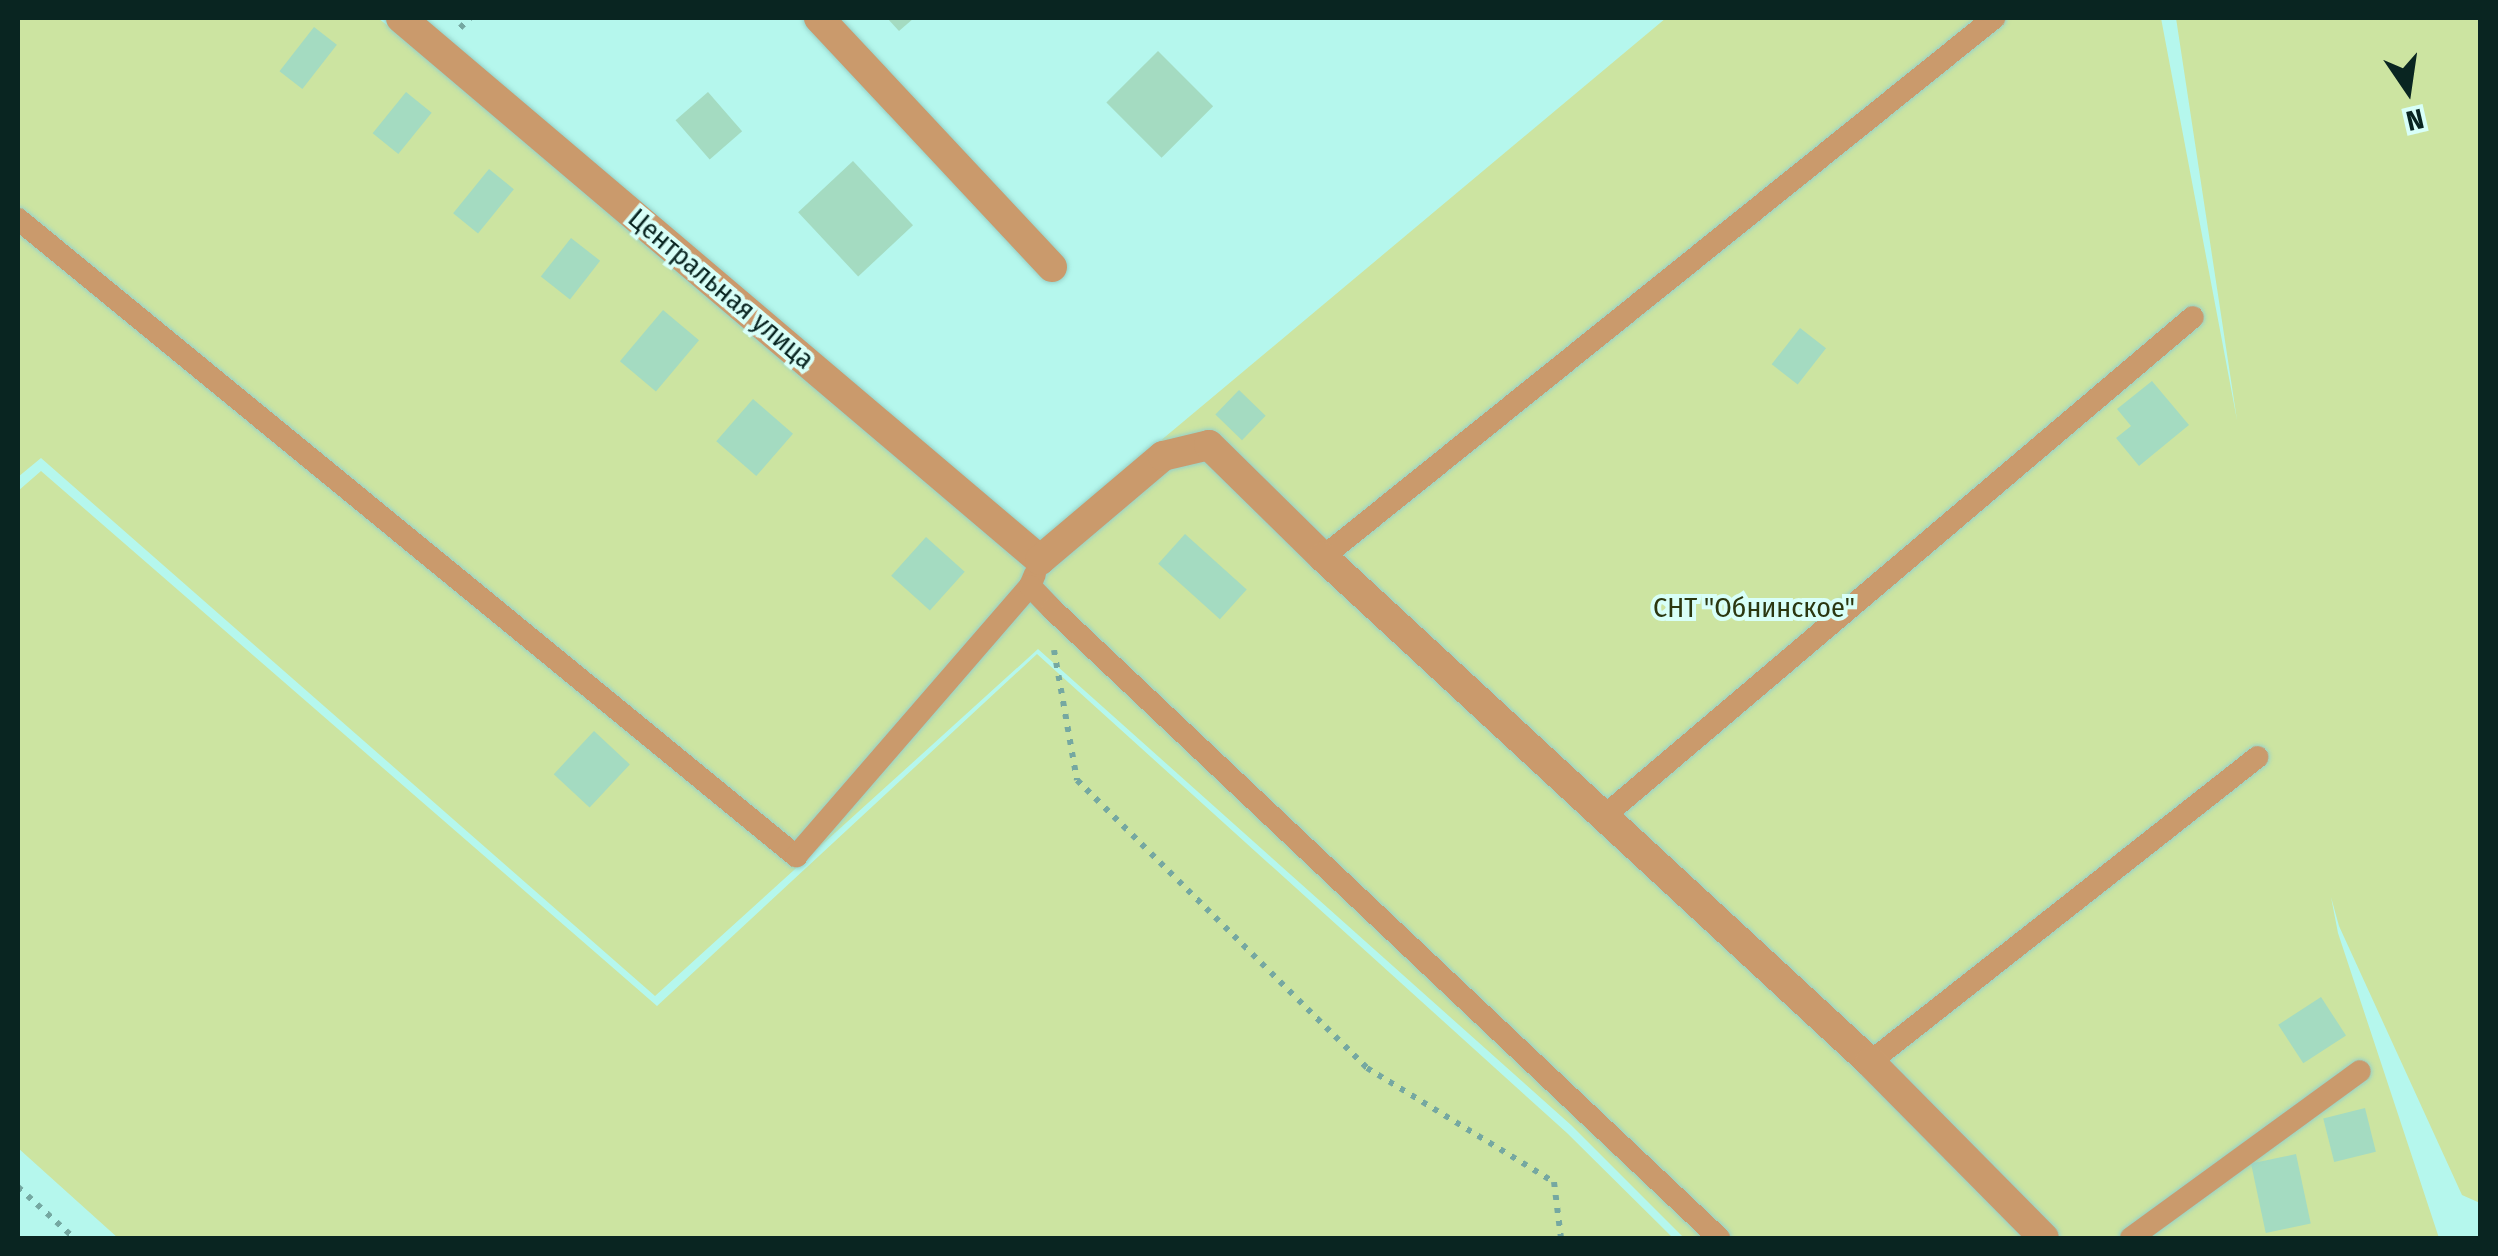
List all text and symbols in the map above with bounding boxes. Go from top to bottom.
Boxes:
north arrow [2358,40,2458,140]
text: N [2403,102,2427,138]
street label: Центральная улица [621,202,821,376]
park label: СНТ "Обнинское" [1653,591,1855,625]

